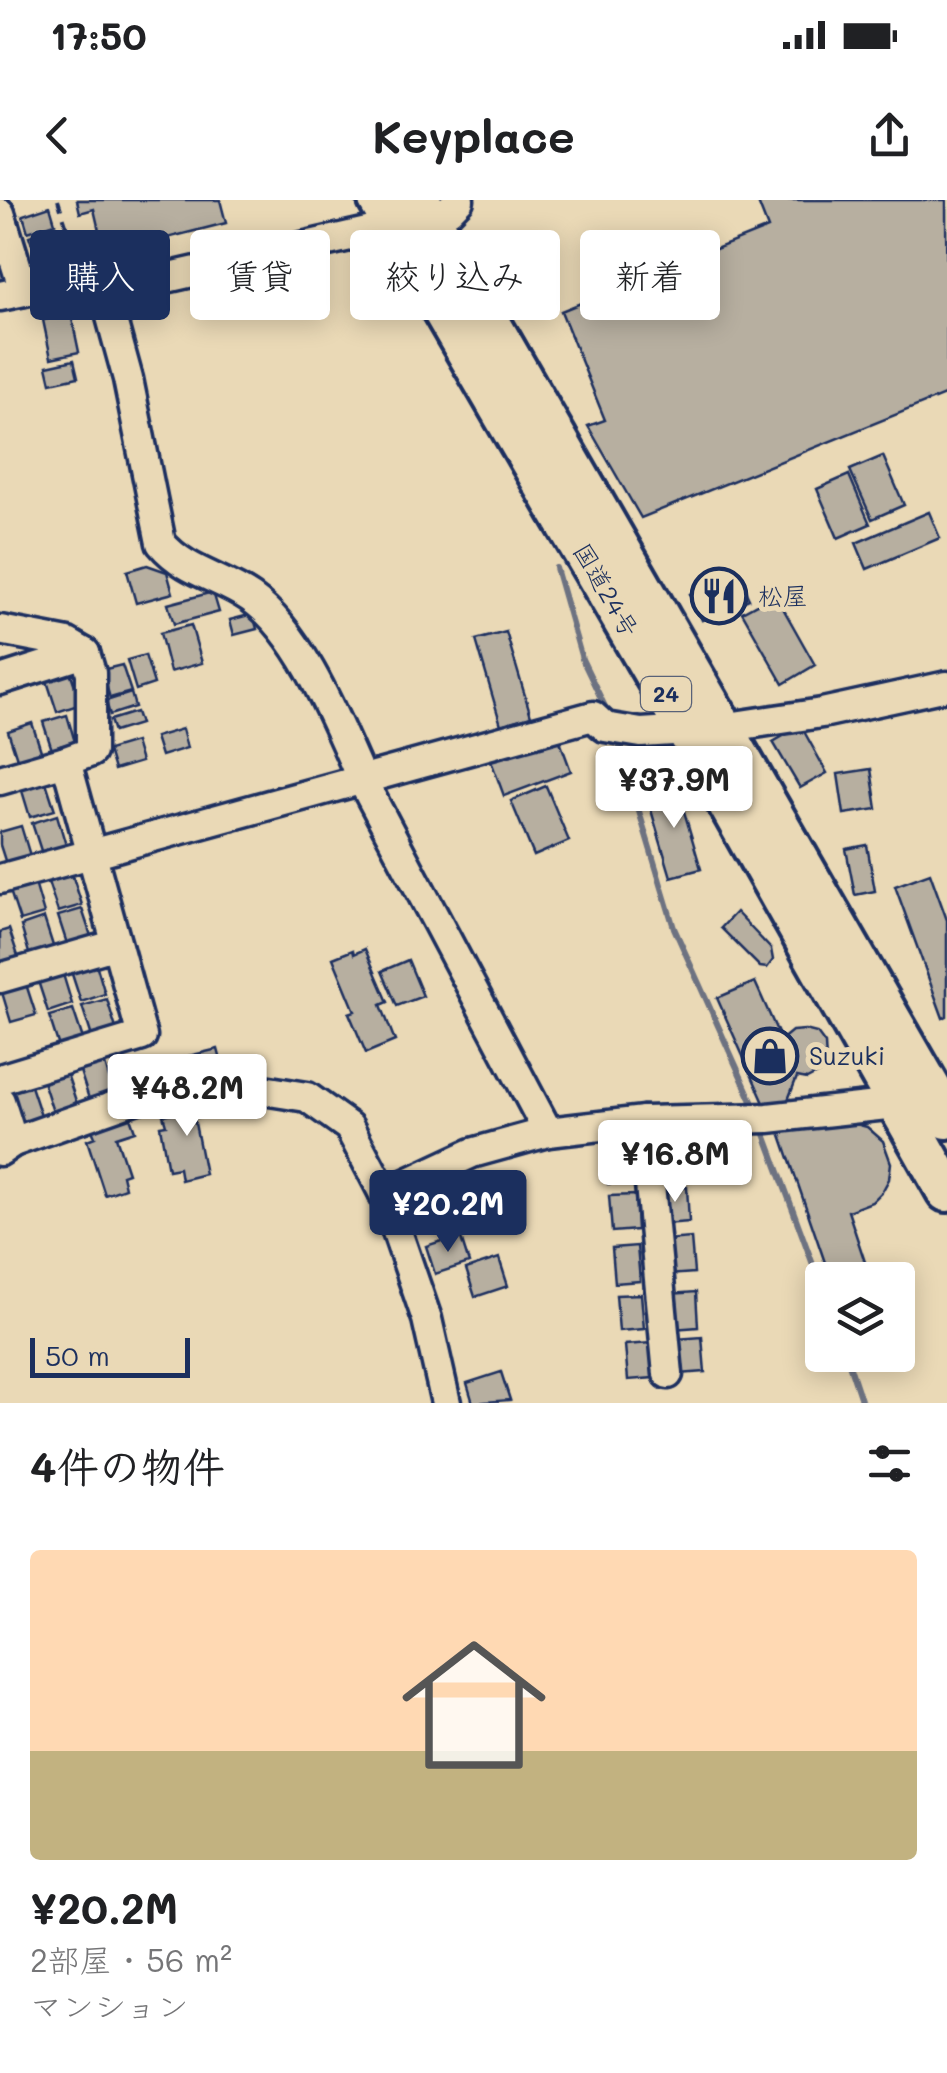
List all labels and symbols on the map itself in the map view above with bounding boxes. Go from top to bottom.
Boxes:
street label: 国道24号 [567,537,647,642]
restaurant icon: 松屋 [689,566,749,626]
place label: 松屋 [758,579,808,611]
road number: 24 [641,677,691,711]
pin: ¥37.9M [593,746,755,831]
shop icon: Suzuki [740,1026,800,1086]
place label: Suzuki [809,1039,885,1071]
pin: ¥48.2M [106,1054,268,1139]
pin: ¥16.8M [594,1120,756,1205]
pin: ¥20.2M [367,1170,529,1255]
scale bar [30,1333,190,1378]

